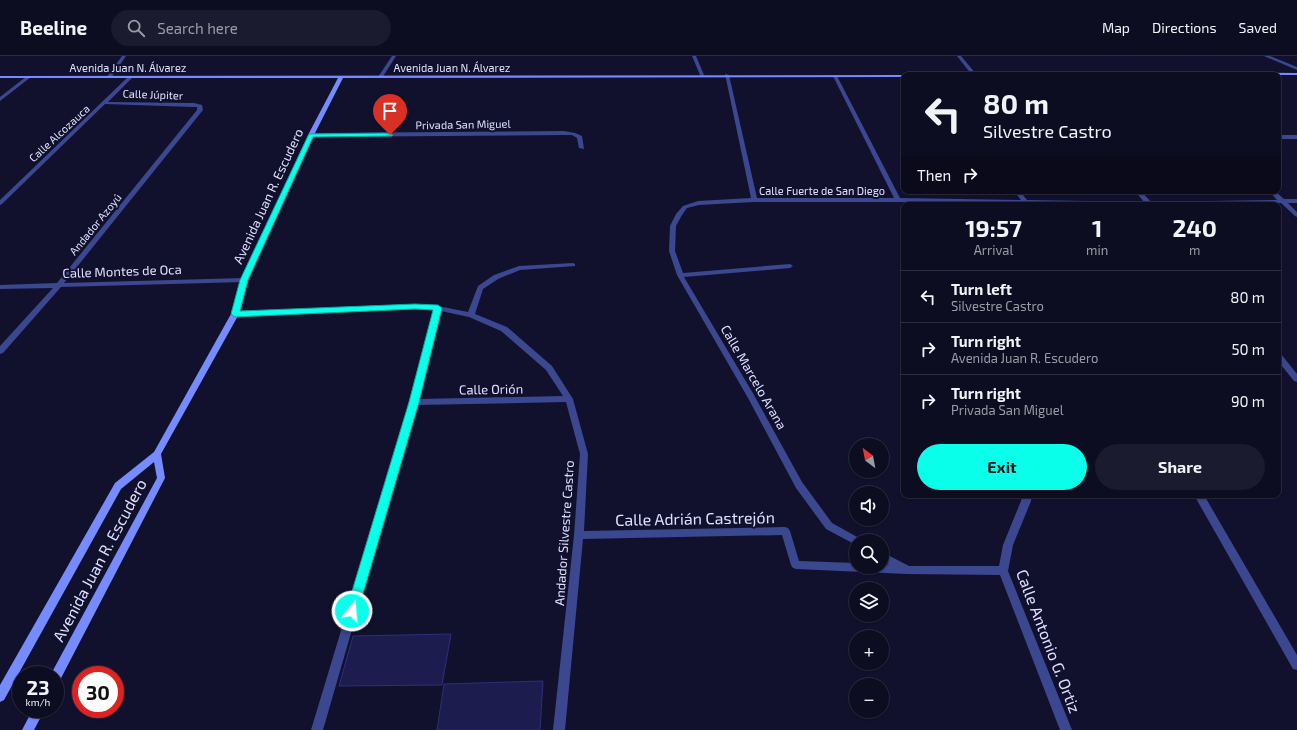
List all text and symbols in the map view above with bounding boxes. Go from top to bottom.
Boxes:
search box [111,10,391,46]
text: Beeline [20,16,87,39]
icon: search [125,17,147,39]
text: Search here [157,19,238,37]
text: Map [1102,19,1130,36]
text: Directions [1152,19,1217,36]
text: Saved [1239,19,1277,36]
street label: Avenida Juan N. Álvarez [70,61,187,74]
street label: Avenida Juan N. Álvarez [394,61,511,74]
street label: Calle Júpiter [122,86,184,102]
text: 80 m [983,86,1049,120]
icon: left [917,88,969,140]
pin [373,94,407,135]
icon: arrive [379,100,401,122]
street label: Calle Alcozauca [26,102,92,164]
street label: Privada San Miguel [415,117,511,131]
text: Silvestre Castro [983,120,1112,142]
street label: Avenida Juan R. Escudero [230,126,306,266]
icon: right [959,164,981,186]
text: Then [917,166,951,184]
street label: Calle Fuerte de San Diego [759,184,885,197]
street label: Andador Azoyú [66,191,124,257]
text: 19:57 [965,213,1022,242]
text: 1 [1092,213,1102,242]
text: 240 [1172,213,1217,242]
text: Arrival [974,242,1013,258]
text: min [1086,242,1108,258]
text: m [1189,242,1200,258]
street label: Calle Montes de Oca [62,261,182,281]
text: Turn left [951,280,1012,298]
icon: left [917,286,939,308]
text: 80 m [1230,288,1265,306]
text: Silvestre Castro [951,298,1044,314]
street label: Calle Marcelo Arana [718,322,790,432]
text: Turn right [951,332,1021,350]
icon: right [917,338,939,360]
text: 50 m [1231,340,1265,358]
text: Avenida Juan R. Escudero [951,350,1098,366]
street label: Calle Orión [459,380,523,398]
text: Turn right [951,384,1021,402]
icon: right [917,390,939,412]
text: 90 m [1231,392,1265,410]
text: Privada San Miguel [951,402,1064,418]
north arrow [849,438,889,478]
map controls [849,438,889,718]
button: Exit [917,444,1087,490]
button: Share [1095,444,1265,490]
street label: Andador Silvestre Castro [551,460,577,606]
street label: Avenida Juan R. Escudero [48,475,150,645]
button: sound [849,486,889,526]
street label: Calle Adrián Castrejón [615,507,775,530]
button: search [849,534,889,574]
street label: Calle Antonio G. Ortiz [1013,567,1085,715]
button: layers [849,582,889,622]
position arrow [331,590,373,632]
button: + [849,630,889,670]
speed limit sign: 30 [72,666,124,718]
text: 23 [27,675,49,699]
button: − [849,678,889,718]
text: km/h [26,696,50,708]

